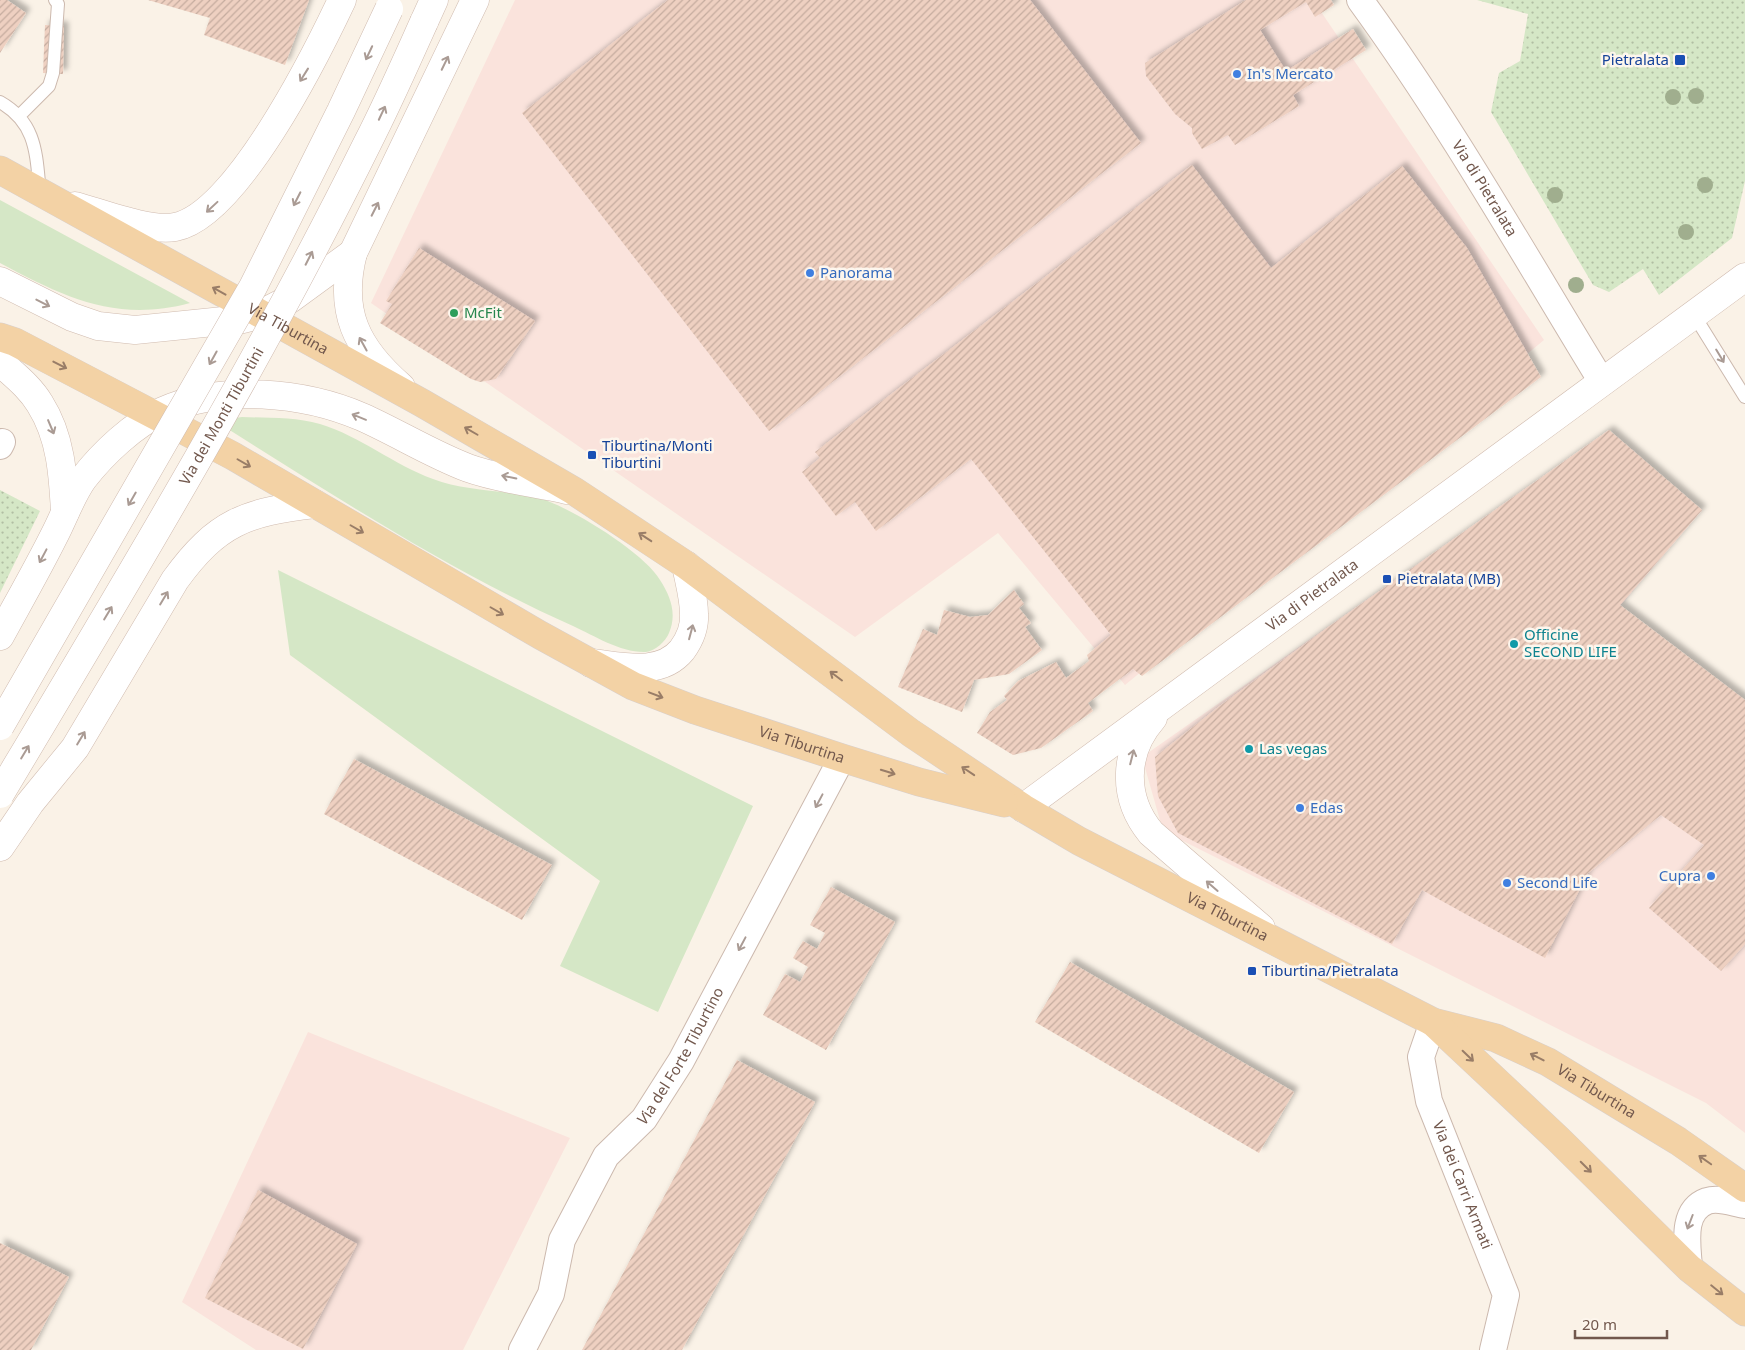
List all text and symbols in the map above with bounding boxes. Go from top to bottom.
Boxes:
one-way arrow [363,45,373,60]
place label: Pietralata [1602,49,1669,69]
marker: Pietralata [1673,53,1687,67]
one-way arrow [440,55,450,70]
place label: In's Mercato [1247,63,1333,83]
one-way arrow [299,67,309,81]
marker: In's Mercato [1231,68,1243,80]
one-way arrow [378,106,387,121]
street label: Via di Pietralata [1448,136,1523,240]
one-way arrow [292,191,302,206]
one-way arrow [205,201,218,213]
one-way arrow [371,202,380,217]
one-way arrow [305,251,314,266]
place label: Panorama [820,262,893,282]
marker: Panorama [804,267,816,279]
one-way arrow [212,285,226,295]
one-way arrow [36,298,51,308]
street label: Via Tiburtina [245,298,332,358]
place label: McFit [464,302,502,322]
marker: McFit [448,307,460,319]
one-way arrow [358,337,368,352]
street label: Via dei Monti Tiburtini [174,343,268,488]
one-way arrow [1715,349,1725,363]
one-way arrow [208,350,218,364]
one-way arrow [52,360,67,370]
one-way arrow [352,411,367,421]
one-way arrow [47,419,57,434]
one-way arrow [464,426,479,436]
place label: Tiburtina/Monti Tiburtini [602,435,713,472]
marker: Tiburtina/Monti Tiburtini [586,449,598,461]
one-way arrow [236,458,251,468]
one-way arrow [501,472,517,481]
one-way arrow [127,491,137,505]
one-way arrow [349,524,363,534]
one-way arrow [639,532,653,542]
one-way arrow [38,548,48,563]
street label: Via di Pietralata [1262,554,1362,635]
place label: Pietralata (MB) [1397,568,1501,588]
marker: Pietralata (MB) [1381,573,1393,585]
one-way arrow [159,592,169,606]
one-way arrow [104,606,114,620]
one-way arrow [490,606,504,616]
place label: Officine SECOND LIFE [1524,624,1617,661]
one-way arrow [687,625,696,641]
marker: Officine SECOND LIFE [1508,638,1520,650]
one-way arrow [829,671,843,681]
one-way arrow [648,691,663,700]
street label: Via Tiburtina [757,721,848,767]
one-way arrow [77,732,87,746]
place label: Las vegas [1259,738,1327,758]
marker: Las vegas [1243,743,1255,755]
one-way arrow [20,746,30,760]
one-way arrow [1128,750,1138,766]
one-way arrow [961,766,975,776]
one-way arrow [880,768,896,778]
one-way arrow [814,793,823,808]
place label: Edas [1310,797,1343,817]
marker: Edas [1294,802,1306,814]
place label: Cupra [1659,865,1701,885]
marker: Cupra [1705,870,1717,882]
place label: Second Life [1517,872,1598,892]
marker: Second Life [1501,877,1513,889]
one-way arrow [1206,881,1219,892]
street label: Via Tiburtina [1183,887,1272,945]
one-way arrow [737,937,747,951]
place label: Tiburtina/Pietralata [1262,960,1399,980]
marker: Tiburtina/Pietralata [1246,965,1258,977]
street label: Via del Forte Tiburtino [633,983,728,1129]
one-way arrow [1462,1049,1474,1062]
one-way arrow [1530,1052,1545,1061]
street label: Via Tiburtina [1554,1059,1640,1122]
street label: Via dei Carri Armati [1429,1117,1498,1252]
one-way arrow [1698,1155,1712,1165]
one-way arrow [1580,1161,1593,1173]
one-way arrow [1685,1214,1694,1229]
one-way arrow [1710,1285,1724,1295]
scale bar [1575,1308,1668,1340]
text: 20 m [1582,1314,1617,1334]

